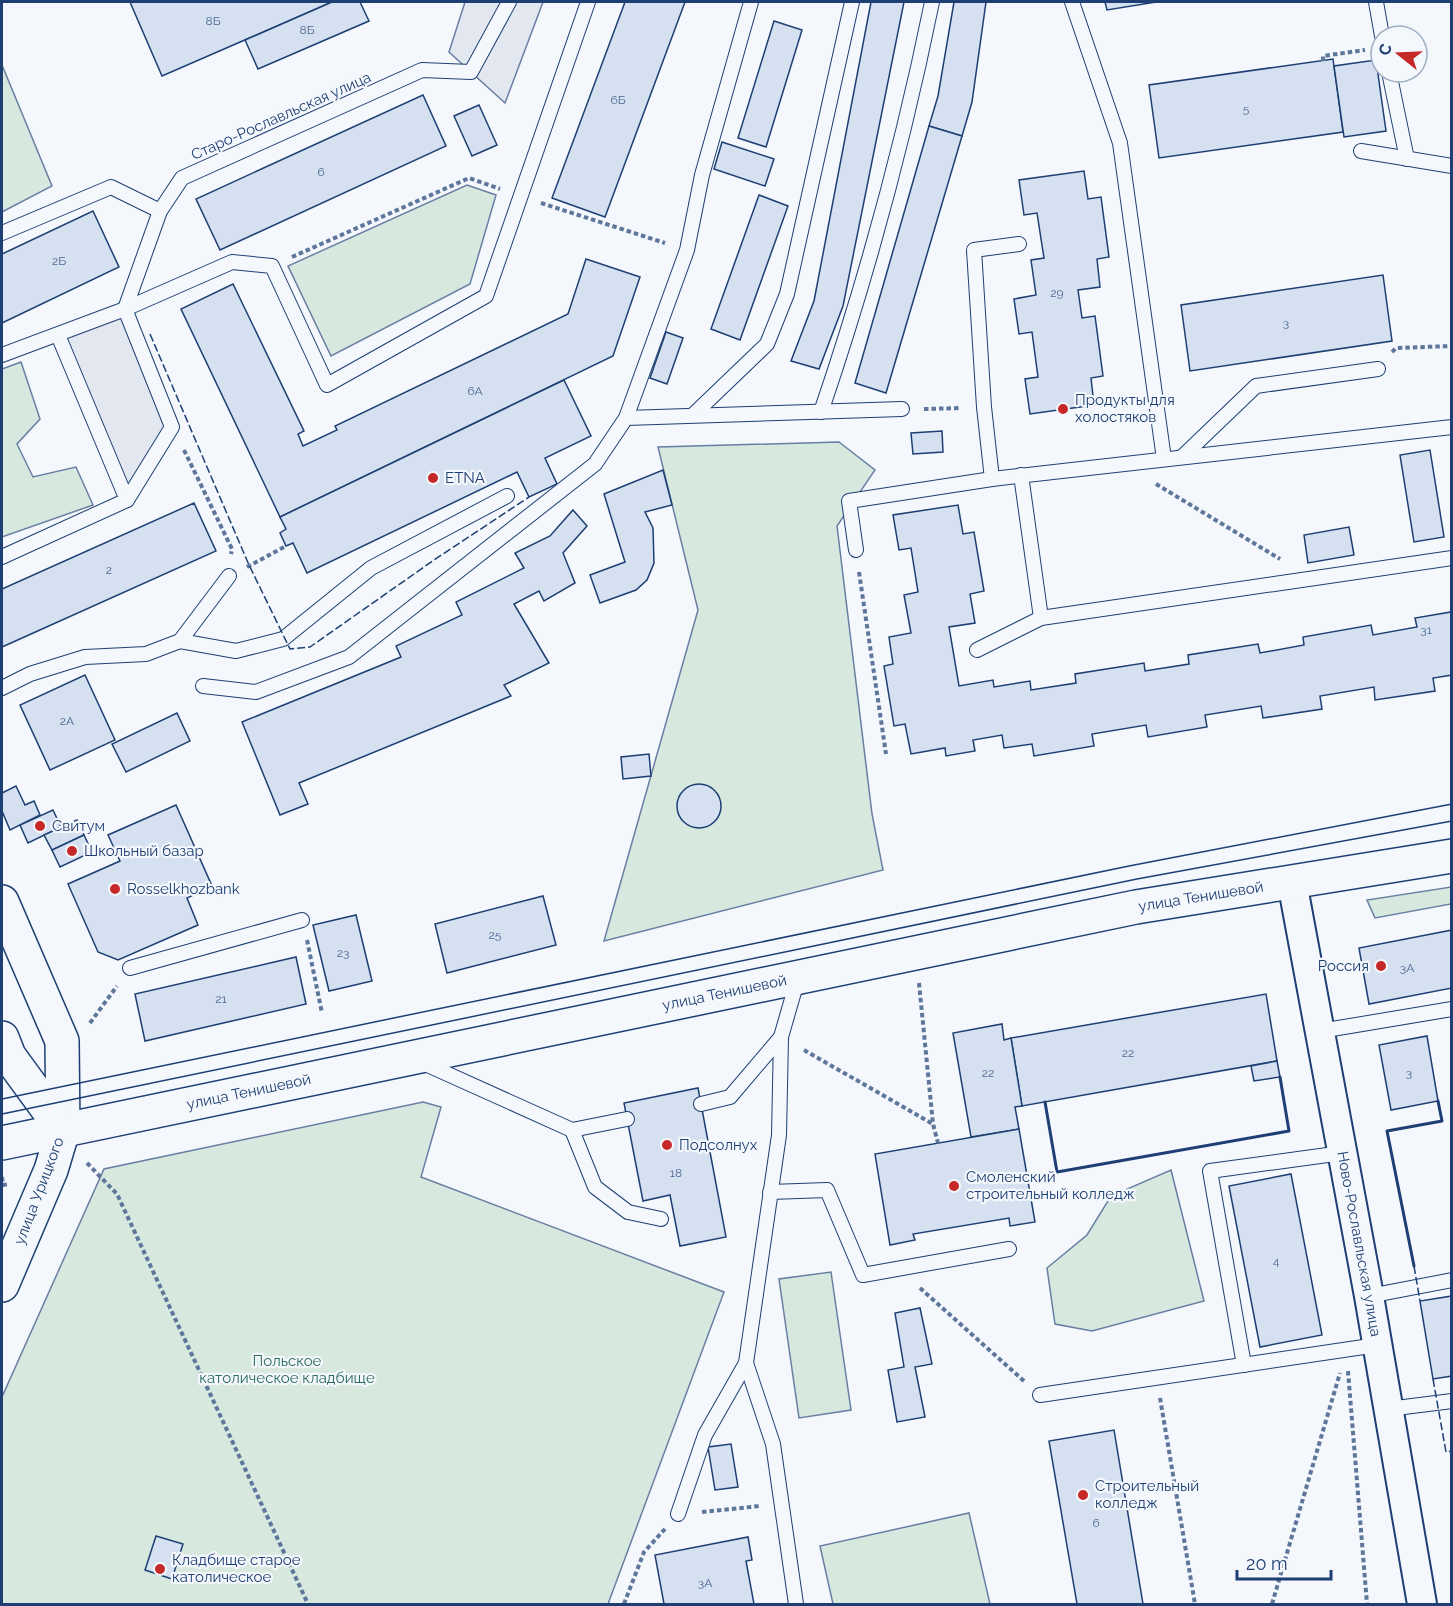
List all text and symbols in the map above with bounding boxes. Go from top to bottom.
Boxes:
house number: 8Б [206,14,221,28]
house number: 8Б [300,23,315,37]
north arrow [1369,24,1429,84]
text: С [1374,41,1396,58]
street label: Старо-Рославльская улица [188,68,374,164]
house number: 6Б [610,93,626,107]
house number: 5 [1243,102,1250,116]
house number: 6 [317,165,325,179]
house number: 2Б [52,254,66,268]
house number: 29 [1050,286,1064,300]
house number: 3 [1283,316,1289,330]
house number: 6А [467,384,483,398]
place label: Продукты для холостяков [1075,391,1175,426]
marker: Продукты для холостяков [1056,402,1070,416]
place label: ETNA [445,469,485,487]
marker: ETNA [426,471,440,485]
house number: 2 [106,563,112,577]
house number: 31 [1420,623,1432,637]
house number: 2А [60,714,74,728]
place label: Свитум [52,817,105,835]
marker: Свитум [33,819,47,833]
place label: Школьный базар [84,842,204,860]
marker: Школьный базар [65,844,79,858]
street label: улица Тенишевой [1137,878,1265,915]
place label: Rosselkhozbank [127,880,240,898]
marker: Rosselkhozbank [108,882,122,896]
house number: 25 [489,928,502,942]
house number: 23 [337,946,349,960]
place label: Россия [1318,957,1369,975]
marker: Россия [1374,959,1388,973]
house number: 3А [1400,961,1414,975]
street label: улица Тенишевой [661,971,788,1014]
house number: 21 [215,992,227,1006]
house number: 22 [1122,1046,1134,1060]
house number: 22 [982,1066,994,1080]
house number: 3 [1406,1066,1412,1080]
street label: улица Тенишевой [185,1070,312,1113]
street label: улица Урицкого [10,1135,68,1247]
place label: Подсолнух [679,1136,758,1154]
marker: Подсолнух [660,1138,674,1152]
street label: Ново-Рославльская улица [1333,1150,1385,1338]
house number: 18 [670,1166,682,1180]
place label: Смоленский строительный колледж [966,1168,1135,1203]
marker: Смоленский строительный колледж [947,1179,961,1193]
house number: 4 [1273,1254,1280,1268]
park label: Польское католическое кладбище [199,1352,375,1387]
place label: Строительный колледж [1095,1477,1199,1512]
marker: Строительный колледж [1076,1488,1090,1502]
house number: 6 [1092,1516,1100,1530]
scale bar [1237,1543,1332,1581]
place label: Кладбище старое католическое [172,1551,301,1586]
text: 20 m [1246,1553,1288,1574]
marker: Кладбище старое католическое [153,1562,167,1576]
house number: 3А [698,1576,712,1590]

